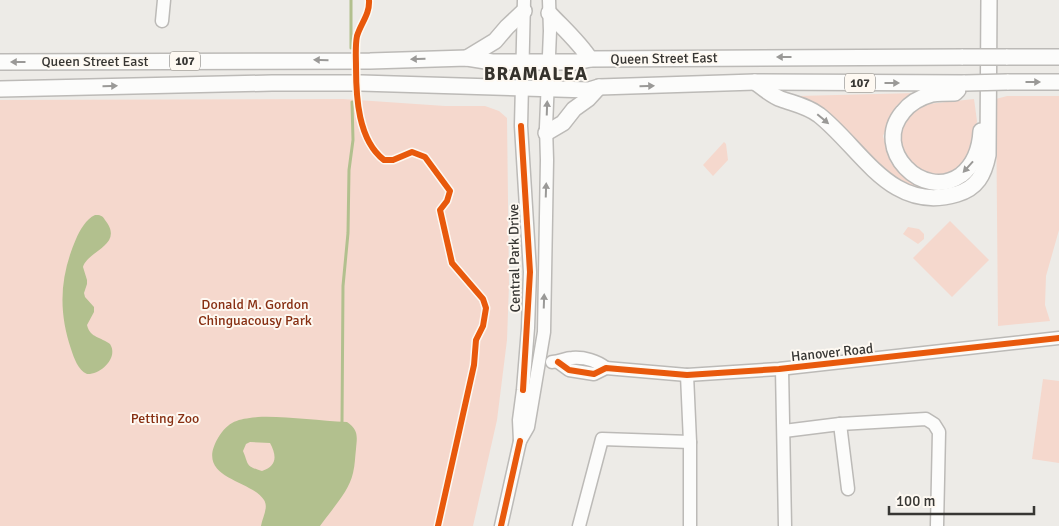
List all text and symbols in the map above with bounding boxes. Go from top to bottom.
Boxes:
street label: Queen Street East [610,49,718,68]
road number: 107 [170,51,200,70]
street label: Queen Street East [42,53,149,70]
one-way arrow [776,53,792,61]
one-way arrow [313,56,329,64]
one-way arrow [410,56,426,64]
one-way arrow [10,58,26,66]
district label: BRAMALEA [484,62,588,86]
road number: 107 [845,74,875,92]
one-way arrow [1025,78,1041,86]
one-way arrow [884,79,900,87]
one-way arrow [640,81,656,89]
one-way arrow [102,82,118,90]
one-way arrow [543,100,551,116]
one-way arrow [816,113,829,124]
one-way arrow [962,161,973,174]
one-way arrow [542,182,550,198]
street label: Central Park Drive [505,204,524,312]
one-way arrow [541,292,549,308]
park label: Donald M. Gordon Chinguacousy Park [198,296,312,329]
street label: Hanover Road [790,340,874,365]
park label: Petting Zoo [131,410,199,427]
scale bar [889,484,1034,516]
text: 100 m [896,492,936,510]

